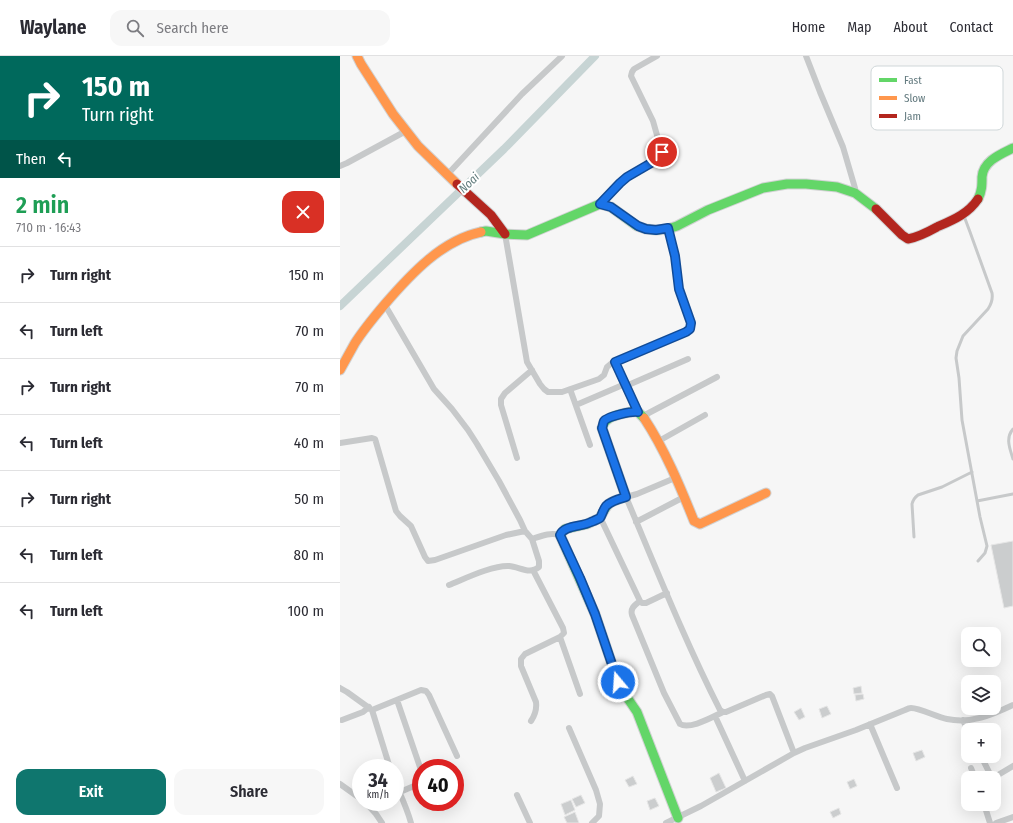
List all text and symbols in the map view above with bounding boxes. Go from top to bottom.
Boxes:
search box [110,10,390,46]
text: Waylane [20,16,86,39]
icon: search [124,17,146,39]
text: Search here [156,19,229,37]
text: Home [792,19,825,36]
text: Map [847,19,871,36]
text: About [893,19,928,36]
text: Contact [950,19,993,36]
legend [871,66,1003,130]
text: 150 m [82,70,150,103]
icon: right [16,72,68,124]
text: Fast [904,74,922,87]
text: Slow [904,92,925,105]
text: Turn right [82,104,154,126]
text: Jam [904,110,921,123]
pin [645,135,679,169]
icon: arrive [651,141,673,163]
icon: left [54,148,76,170]
text: Then [16,150,46,168]
water label: Noai [456,170,482,196]
text: 2 min [16,191,69,219]
button: close [282,191,324,233]
text: 710 m · 16:43 [16,220,81,235]
icon: right [16,264,38,286]
text: Turn right [50,266,111,284]
text: 150 m [288,266,324,284]
icon: left [16,320,38,342]
text: Turn left [50,322,103,340]
text: 70 m [295,322,324,340]
icon: right [16,376,38,398]
text: Turn right [50,378,111,396]
text: 70 m [295,378,324,396]
icon: left [16,432,38,454]
text: Turn left [50,434,103,452]
text: 40 m [294,434,324,452]
icon: right [16,488,38,510]
text: Turn right [50,490,111,508]
text: 50 m [294,490,324,508]
icon: left [16,544,38,566]
text: Turn left [50,546,103,564]
text: 80 m [294,546,324,564]
icon: left [16,600,38,622]
text: Turn left [50,602,103,620]
text: 100 m [287,602,324,620]
map controls [961,627,1001,811]
button: search [961,627,1001,667]
position arrow [597,661,639,703]
button: layers [961,675,1001,715]
button: + [961,723,1001,763]
speed limit sign: 40 [412,759,464,811]
text: 34 [368,768,388,792]
button: Exit [16,769,166,815]
button: Share [174,769,324,815]
button: − [961,771,1001,811]
text: km/h [367,789,389,801]

